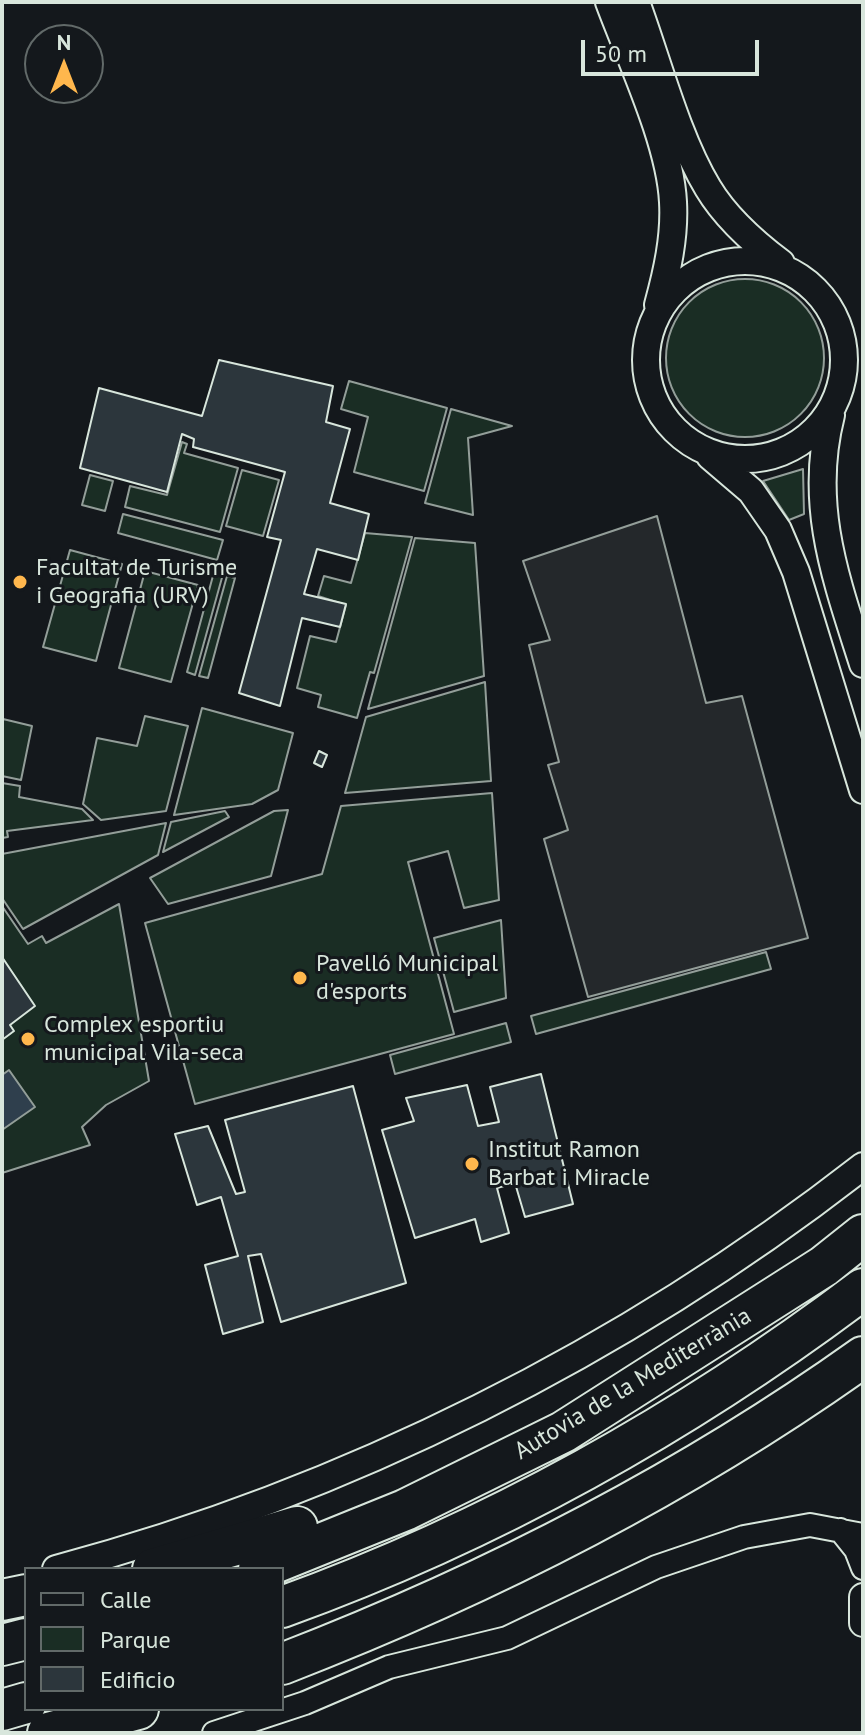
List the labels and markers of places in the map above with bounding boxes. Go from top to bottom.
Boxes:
place label: Facultat de Turisme i Geografia (URV) [36,554,237,610]
marker: Facultat de Turisme i Geografia (URV) [11,573,29,591]
place label: Pavelló Municipal d'esports [316,950,498,1006]
marker: Pavelló Municipal d'esports [291,969,309,987]
place label: Complex esportiu municipal Vila-seca [44,1011,244,1067]
marker: Complex esportiu municipal Vila-seca [19,1030,37,1048]
place label: Institut Ramon Barbat i Miracle [488,1136,650,1192]
marker: Institut Ramon Barbat i Miracle [463,1155,481,1173]

